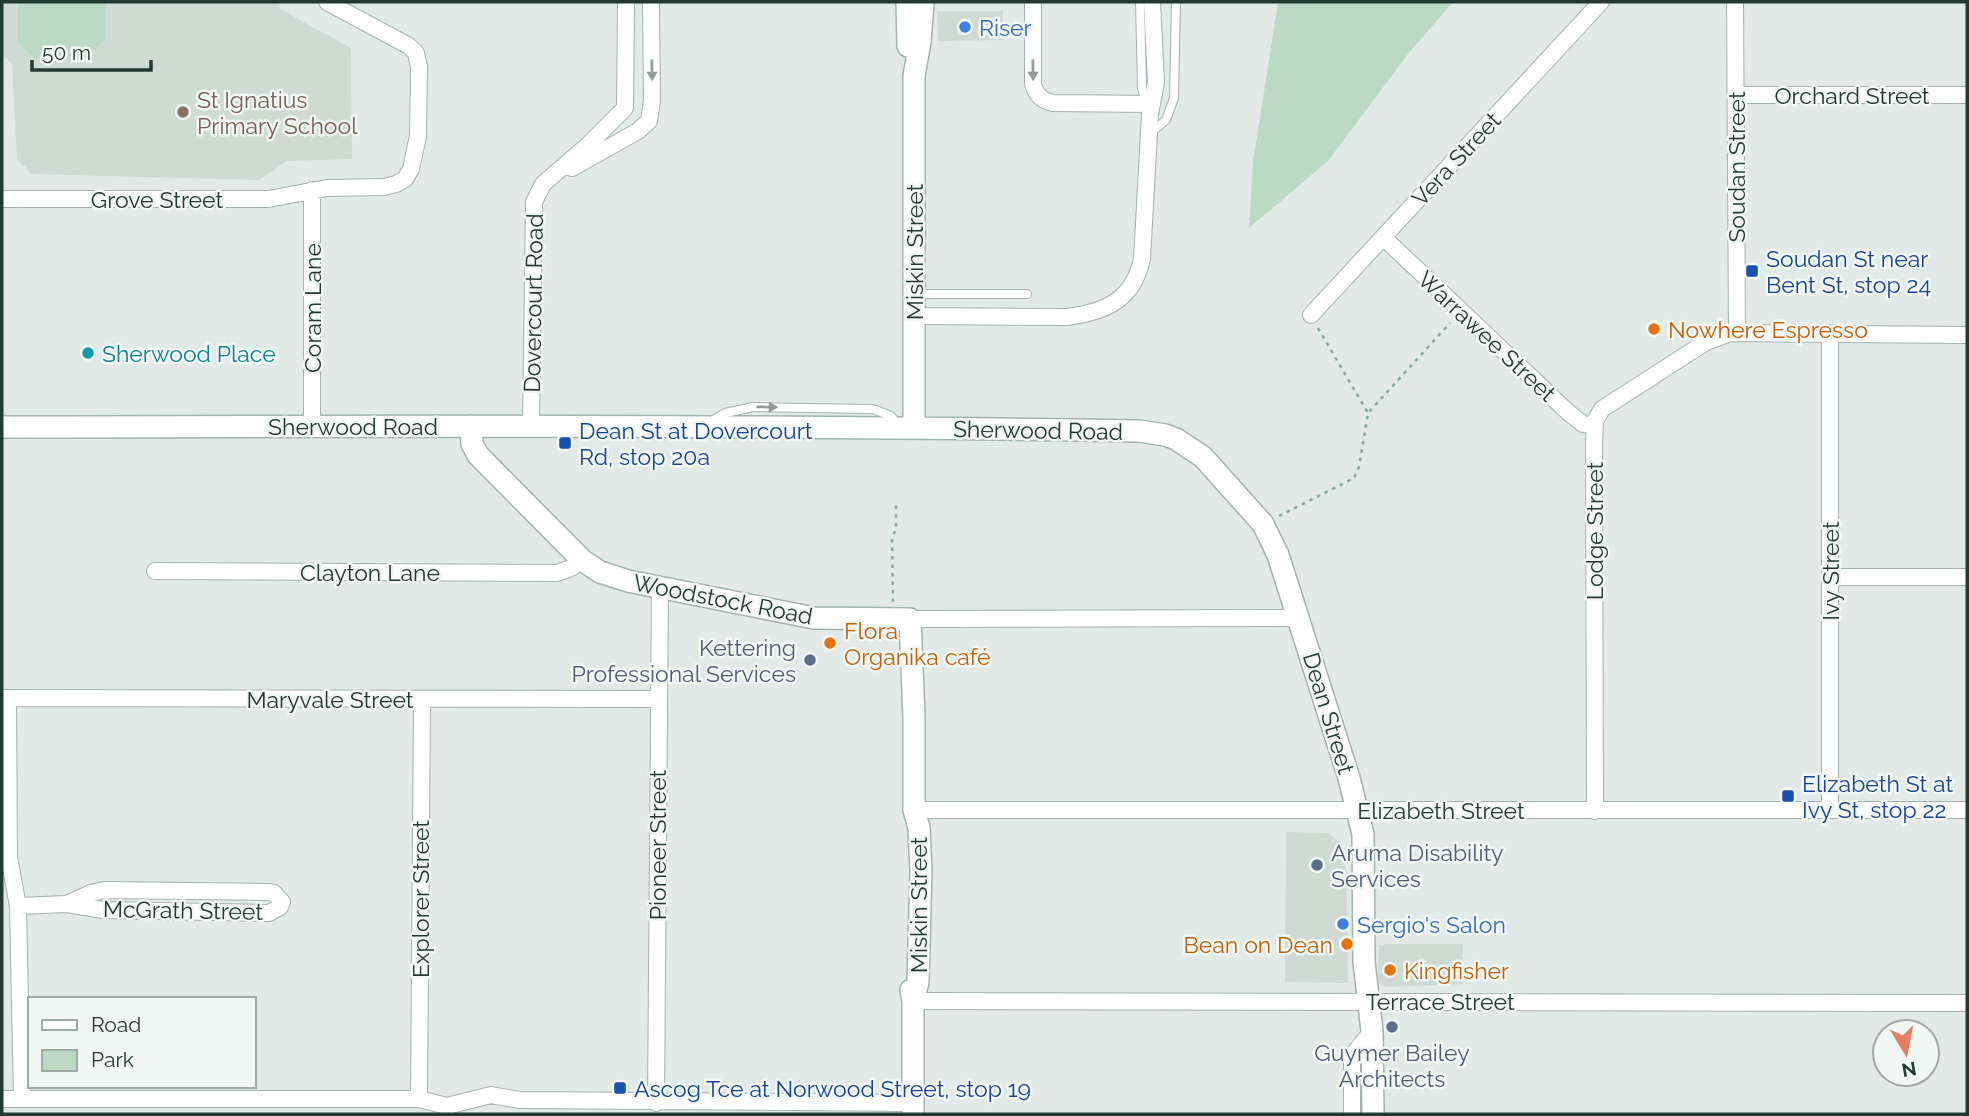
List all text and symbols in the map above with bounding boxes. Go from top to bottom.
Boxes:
place label: Riser [979,14,1032,41]
marker: Riser [957,19,973,35]
scale bar [32,28,150,72]
text: 50 m [42,40,91,65]
one-way arrow [646,59,658,81]
one-way arrow [1027,59,1039,81]
street label: Orchard Street [1774,82,1930,109]
place label: St Ignatius Primary School [197,86,358,139]
street label: Soudan Street [1723,91,1750,243]
marker: St Ignatius Primary School [175,104,191,120]
street label: Vera Street [1406,107,1506,211]
street label: Miskin Street [901,183,928,320]
street label: Grove Street [91,186,223,213]
street label: Dovercourt Road [518,213,548,393]
street label: Coram Lane [299,243,326,373]
place label: Soudan St near Bent St, stop 24 [1766,245,1931,298]
marker: Soudan St near Bent St, stop 24 [1744,263,1760,279]
street label: Warrawee Street [1412,265,1562,407]
place label: Nowhere Espresso [1668,316,1868,343]
marker: Nowhere Espresso [1646,321,1662,337]
place label: Sherwood Place [102,340,276,367]
marker: Sherwood Place [80,345,96,361]
one-way arrow [757,401,779,413]
street label: Sherwood Road [268,413,438,440]
street label: Sherwood Road [953,415,1123,445]
place label: Dean St at Dovercourt Rd, stop 20a [579,417,813,470]
marker: Dean St at Dovercourt Rd, stop 20a [557,435,573,451]
street label: Lodge Street [1581,461,1608,600]
street label: Ivy Street [1817,521,1844,621]
street label: Clayton Lane [300,559,440,586]
street label: Woodstock Road [631,568,815,630]
place label: Flora Organika café [844,617,990,670]
place label: Kettering Professional Services [572,634,796,687]
marker: Flora Organika café [822,635,838,651]
street label: Dean Street [1298,649,1360,777]
marker: Kettering Professional Services [802,652,818,668]
street label: Maryvale Street [246,686,414,713]
street label: Pioneer Street [644,769,671,920]
place label: Elizabeth St at Ivy St, stop 22 [1802,770,1953,823]
marker: Elizabeth St at Ivy St, stop 22 [1780,788,1796,804]
street label: Elizabeth Street [1357,797,1525,824]
street label: Explorer Street [407,820,434,978]
street label: Miskin Street [905,836,932,973]
place label: Aruma Disability Services [1331,839,1504,892]
marker: Aruma Disability Services [1309,857,1325,873]
street label: McGrath Street [103,895,264,925]
place label: Sergio's Salon [1357,911,1506,938]
marker: Sergio's Salon [1335,916,1351,932]
place label: Bean on Dean [1184,931,1333,958]
marker: Bean on Dean [1339,936,1355,952]
place label: Kingfisher [1404,957,1509,984]
marker: Kingfisher [1382,962,1398,978]
street label: Terrace Street [1365,988,1515,1015]
legend [28,997,256,1088]
text: Road [91,1012,141,1037]
north arrow [1871,1018,1941,1088]
marker: Guymer Bailey Architects [1384,1019,1400,1035]
place label: Guymer Bailey Architects [1314,1039,1470,1092]
text: Park [91,1047,134,1072]
text: N [1900,1058,1918,1082]
place label: Ascog Tce at Norwood Street, stop 19 [634,1075,1031,1102]
marker: Ascog Tce at Norwood Street, stop 19 [612,1080,628,1096]

